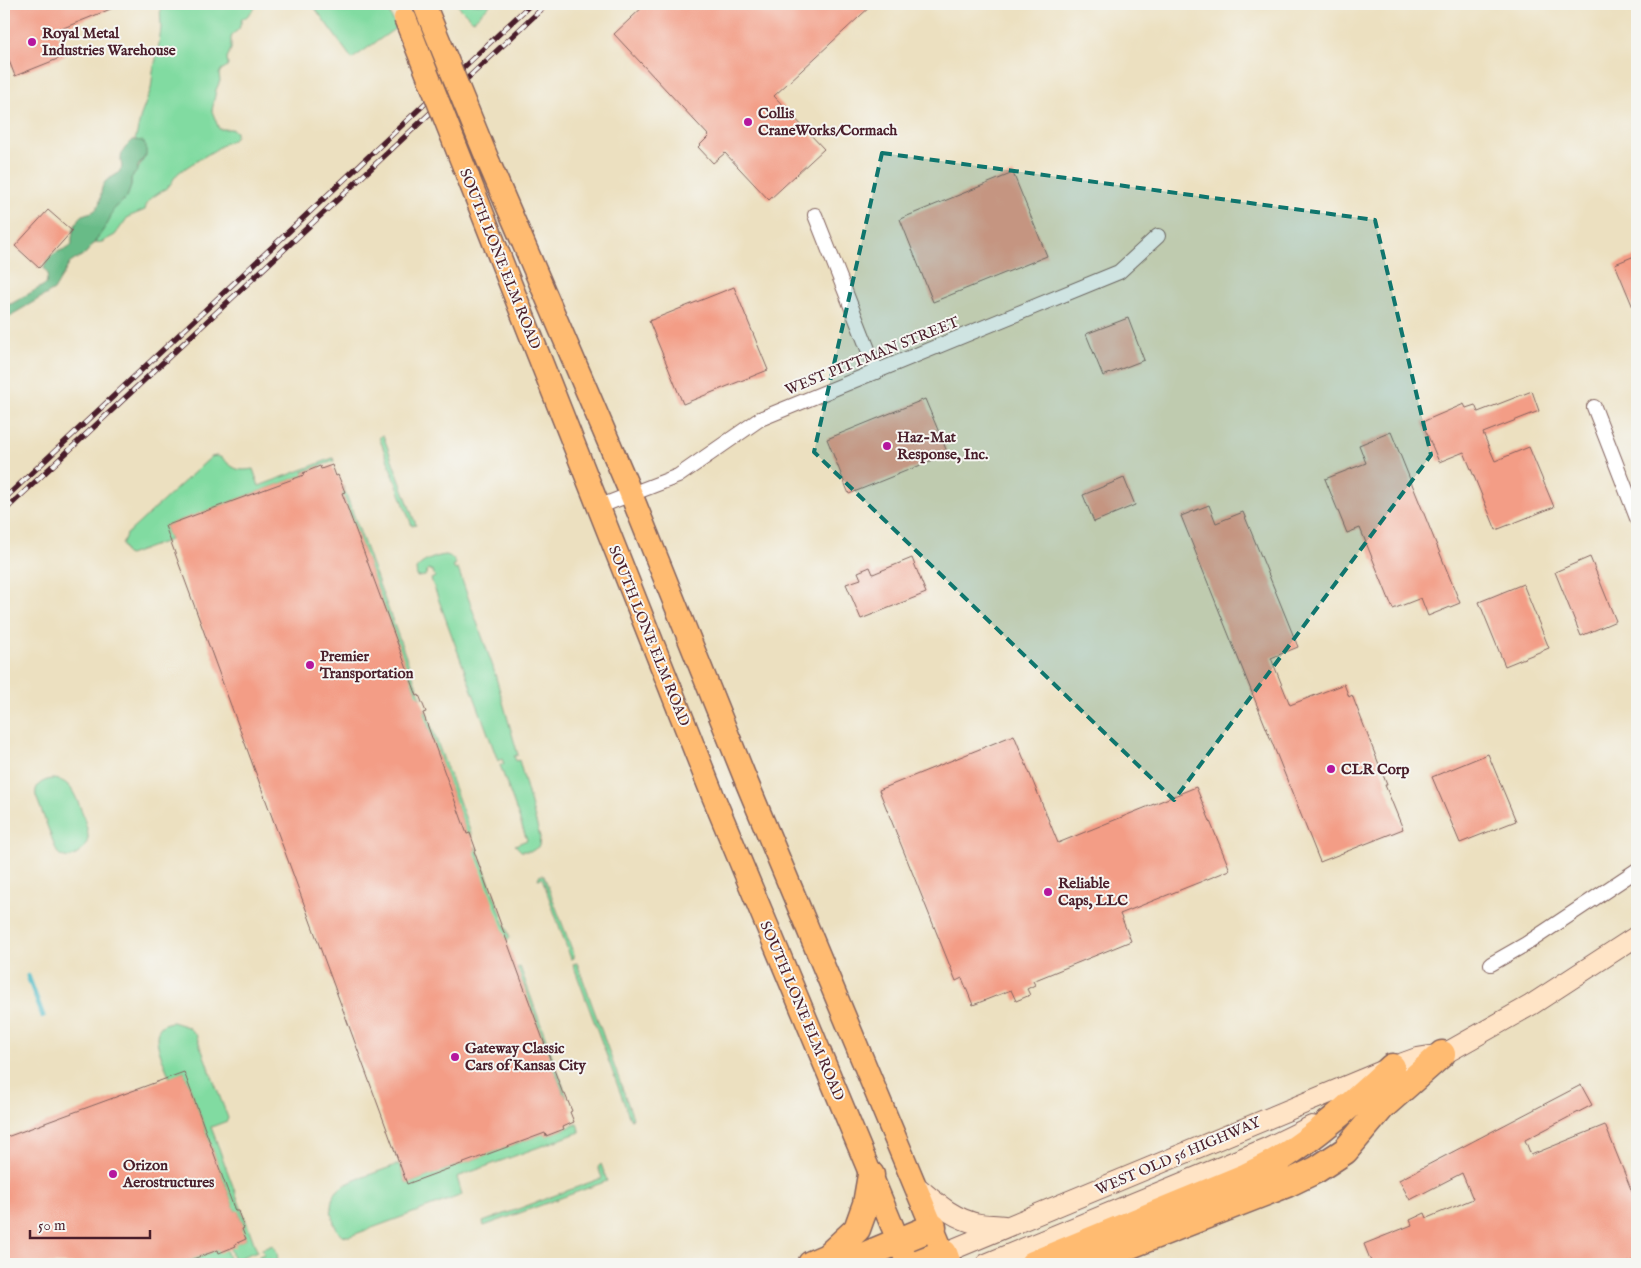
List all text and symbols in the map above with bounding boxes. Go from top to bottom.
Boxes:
place label: Royal Metal Industries Warehouse [42,24,176,60]
marker: Royal Metal Industries Warehouse [26,36,38,48]
place label: Collis CraneWorks/Cormach [758,104,898,140]
marker: Collis CraneWorks/Cormach [742,116,754,128]
street label: SOUTH LONE ELM ROAD [455,166,545,352]
street label: WEST PITTMAN STREET [782,312,962,400]
place label: Haz-Mat Response, Inc. [897,428,988,464]
marker: Haz-Mat Response, Inc. [881,440,893,452]
street label: SOUTH LONE ELM ROAD [604,543,694,729]
place label: Premier Transportation [319,647,413,683]
marker: Premier Transportation [304,659,316,671]
place label: CLR Corp [1341,760,1409,779]
marker: CLR Corp [1325,763,1337,775]
place label: Reliable Caps, LLC [1058,874,1128,910]
marker: Reliable Caps, LLC [1042,886,1054,898]
street label: SOUTH LONE ELM ROAD [755,918,849,1104]
place label: Gateway Classic Cars of Kansas City [465,1039,586,1075]
marker: Gateway Classic Cars of Kansas City [449,1051,461,1063]
street label: WEST OLD 56 HIGHWAY [1093,1112,1264,1199]
place label: Orizon Aerostructures [122,1156,215,1192]
marker: Orizon Aerostructures [107,1168,119,1180]
scale bar [30,1208,150,1240]
text: 50 m [38,1216,66,1235]

